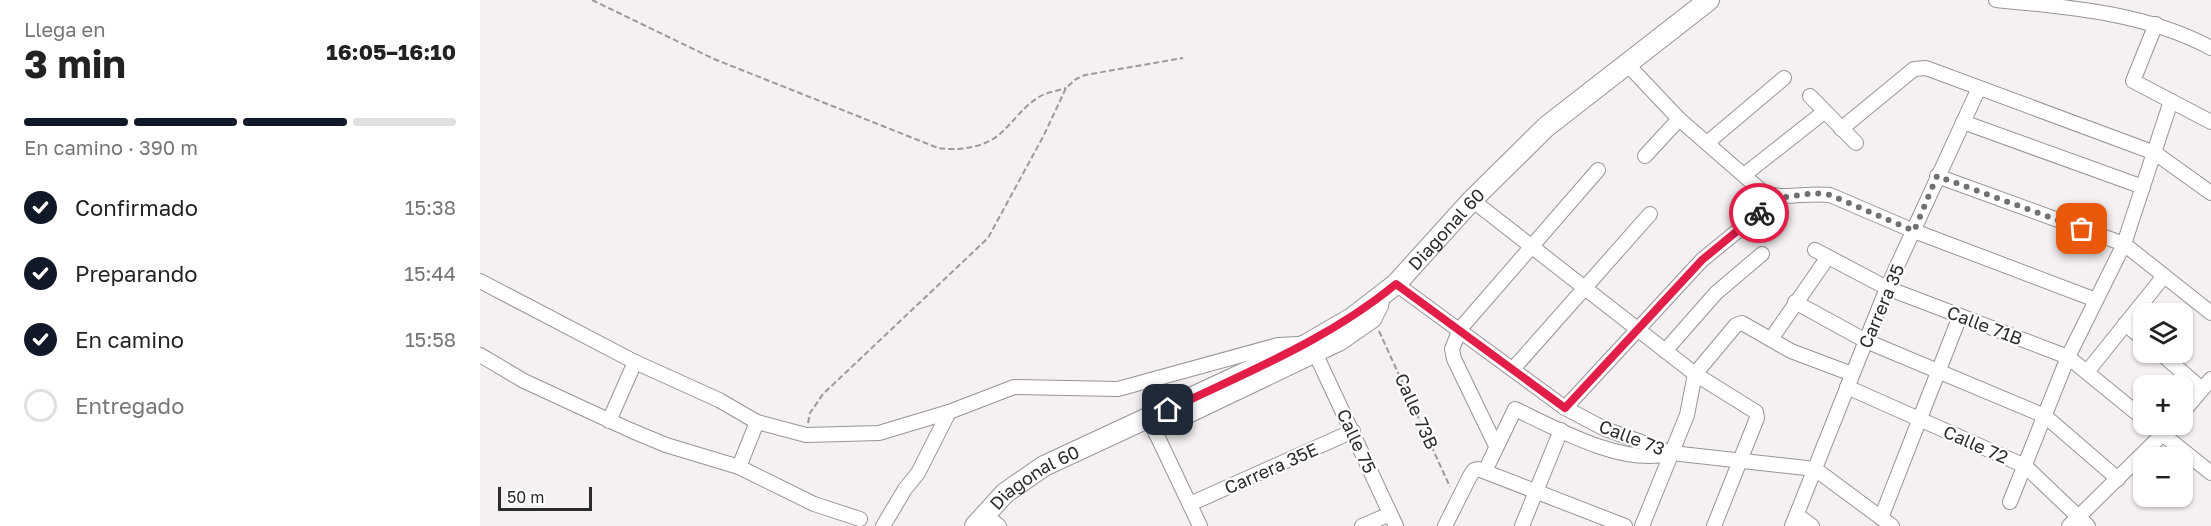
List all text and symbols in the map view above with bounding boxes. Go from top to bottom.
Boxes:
text: Llega en [24,17,106,41]
text: 16:05–16:10 [326,38,456,65]
text: 3 min [24,40,126,87]
text: En camino · 390 m [24,135,198,159]
street label: Diagonal 60 [1403,183,1489,274]
courier [1729,183,1789,243]
icon: check [24,191,57,224]
text: Confirmado [75,194,198,221]
text: 15:38 [405,195,456,219]
icon: bike [1743,197,1776,230]
pin [2056,203,2107,254]
icon: bag [2065,212,2098,245]
icon: check [24,257,57,290]
text: Preparando [75,260,198,287]
text: 15:44 [404,261,456,285]
street label: Carrera 35 [1853,261,1909,351]
street label: Calle 71B [1944,301,2026,349]
map controls [2133,303,2193,507]
button: layers [2133,303,2193,363]
icon: check [24,323,57,356]
text: En camino [75,326,184,353]
text: 15:58 [405,327,456,351]
street label: Calle 73B [1391,370,1443,452]
button: + [2133,375,2193,435]
pin [1142,384,1193,435]
text: Entregado [75,392,184,419]
icon: home [1151,393,1184,426]
street label: Calle 75 [1333,405,1381,477]
street label: Calle 73 [1596,414,1668,460]
street label: Calle 72 [1940,420,2012,468]
street label: Carrera 35E [1221,438,1321,498]
street label: Diagonal 60 [985,440,1083,514]
button: − [2133,447,2193,507]
scale bar [498,484,592,512]
text: 50 m [507,487,544,507]

